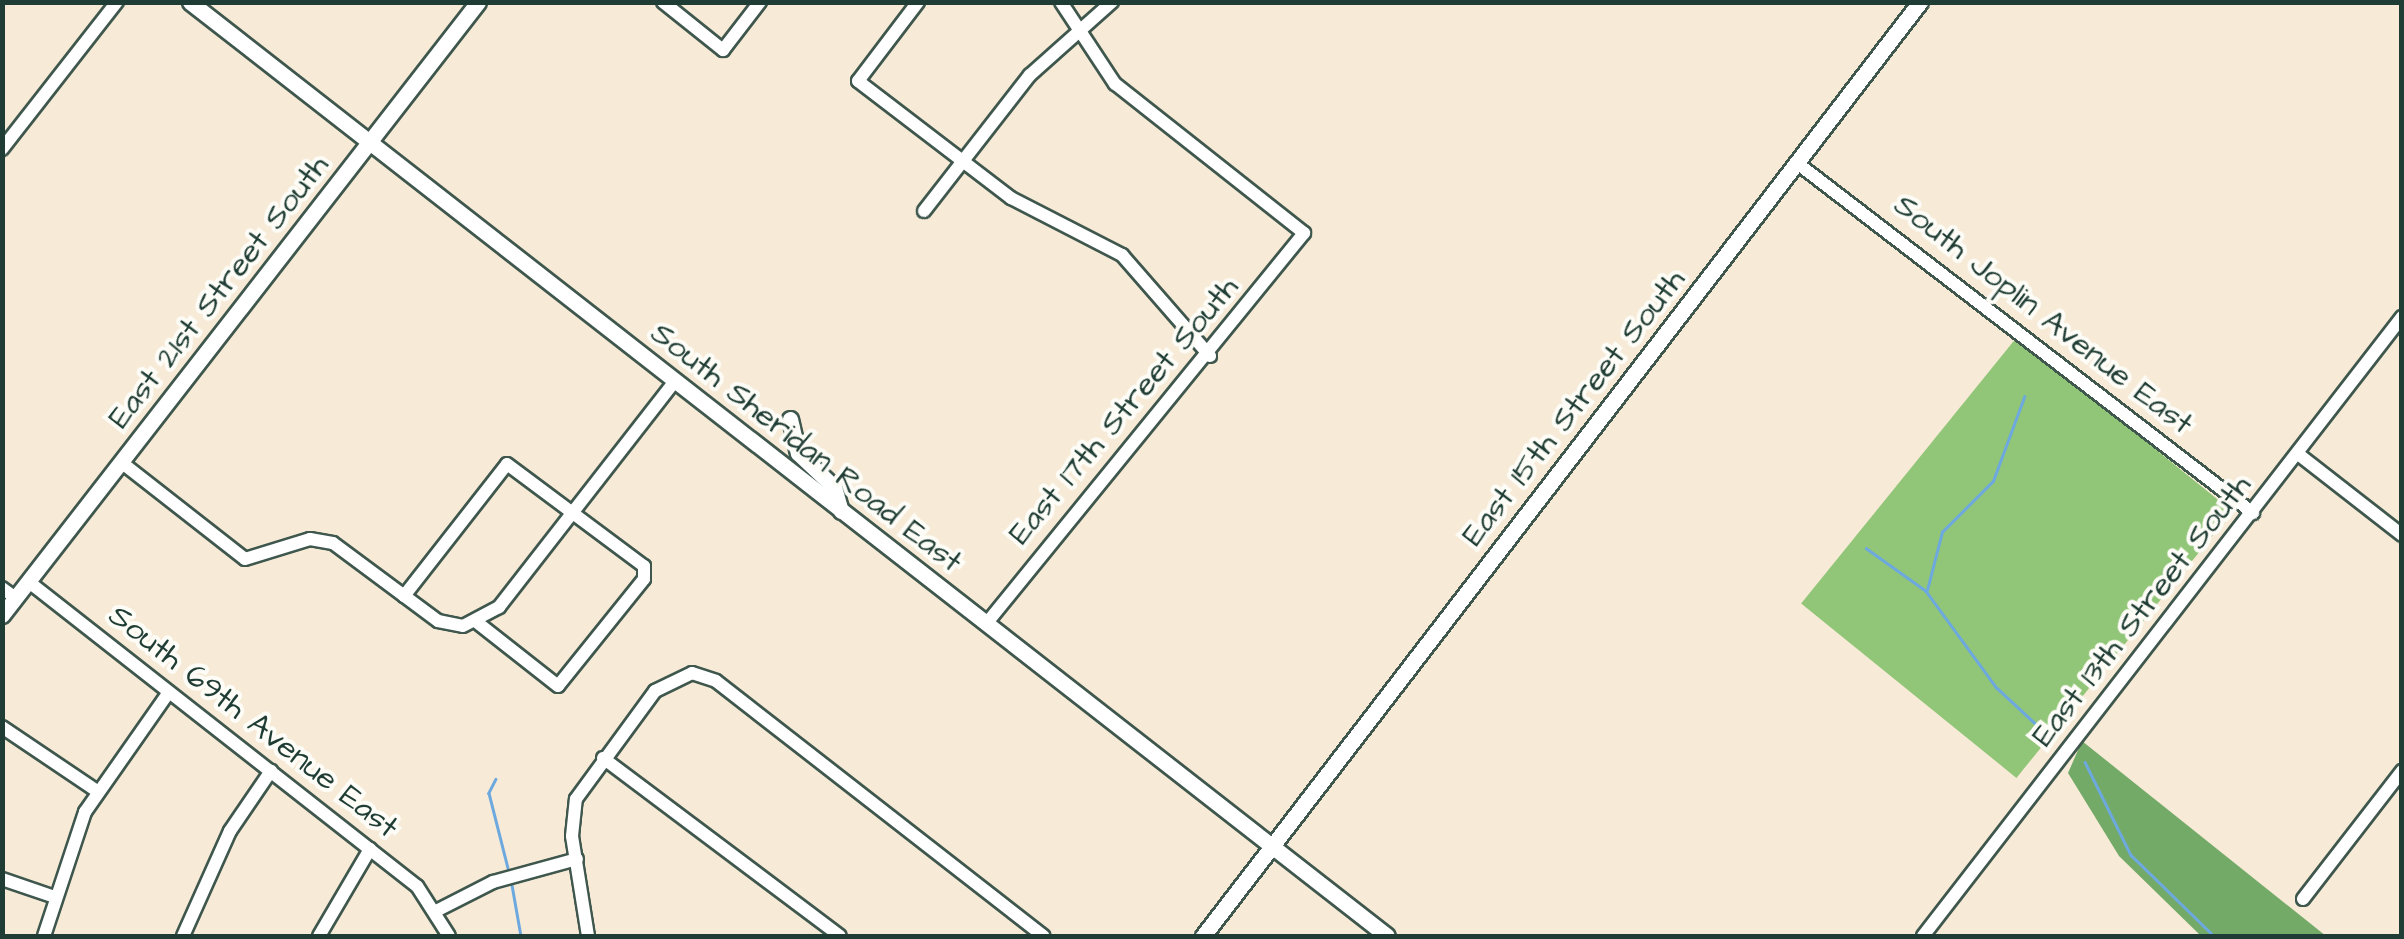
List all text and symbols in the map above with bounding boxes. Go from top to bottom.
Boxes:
street label: East 21st Street South [100,148,338,436]
street label: South Joplin Avenue East [1886,186,2200,444]
street label: East 15th Street South [1454,262,1694,554]
street label: East 17th Street South [1001,269,1247,553]
street label: South Sheridan Road East [643,314,969,582]
street label: East 13th Street South [2024,468,2260,754]
street label: South 69th Avenue East [100,597,406,847]

